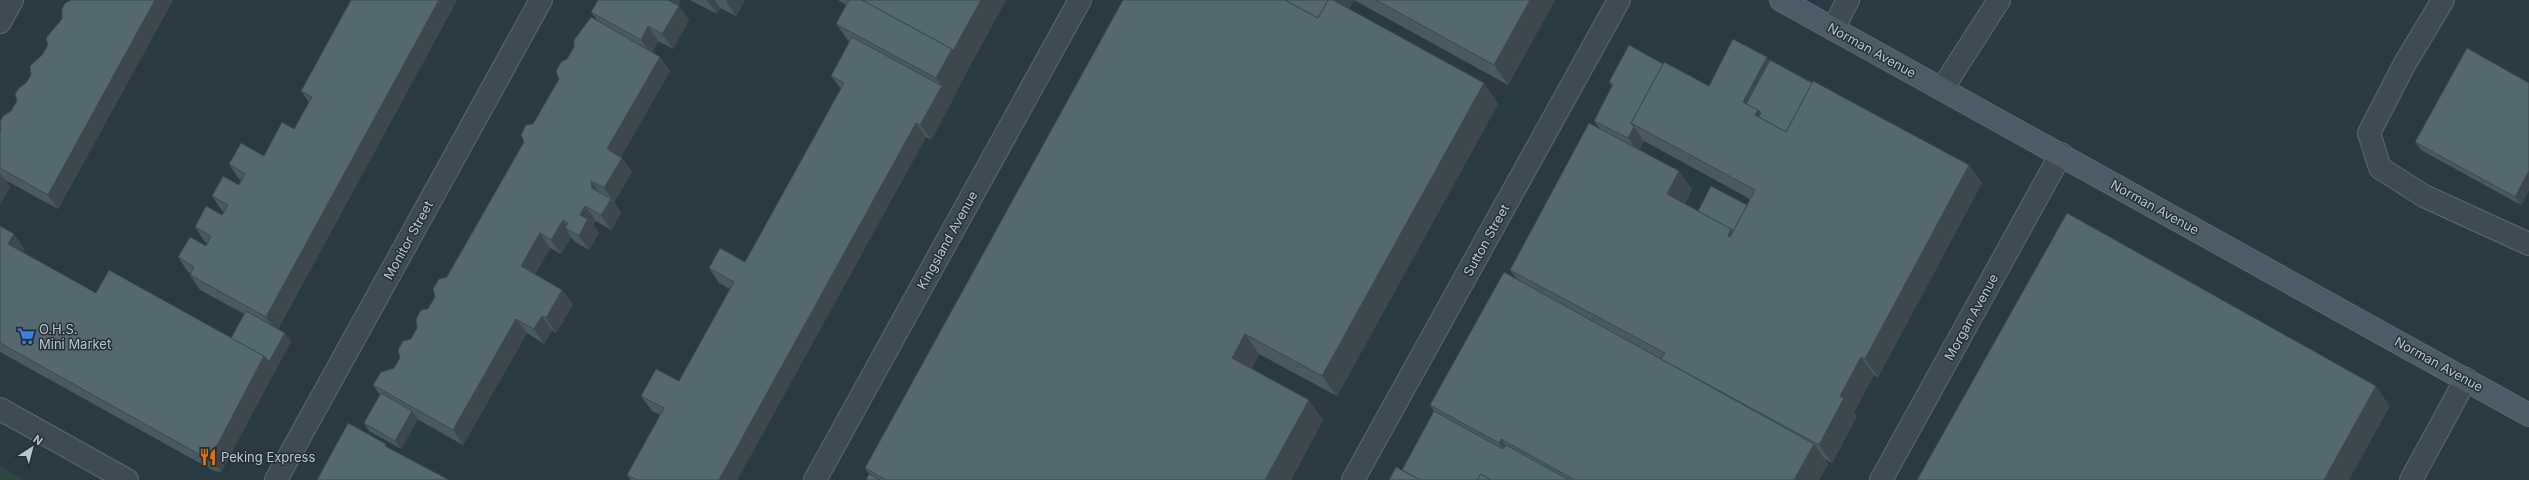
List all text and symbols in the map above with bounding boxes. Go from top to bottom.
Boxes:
street label: Norman Avenue [1825,19,1919,81]
street label: Norman Avenue [2108,176,2202,238]
street label: Kingsland Avenue [913,188,981,292]
street label: Monitor Street [380,198,436,282]
street label: Sutton Street [1460,201,1512,279]
street label: Morgan Avenue [1941,271,2001,363]
place label: O.H.S. Mini Market [39,321,111,352]
supermarket icon: O.H.S. Mini Market [16,326,36,346]
street label: Norman Avenue [2392,333,2486,395]
north arrow [12,428,52,468]
text: N [30,432,45,448]
restaurant icon: Peking Express [198,447,218,467]
place label: Peking Express [221,449,315,465]

